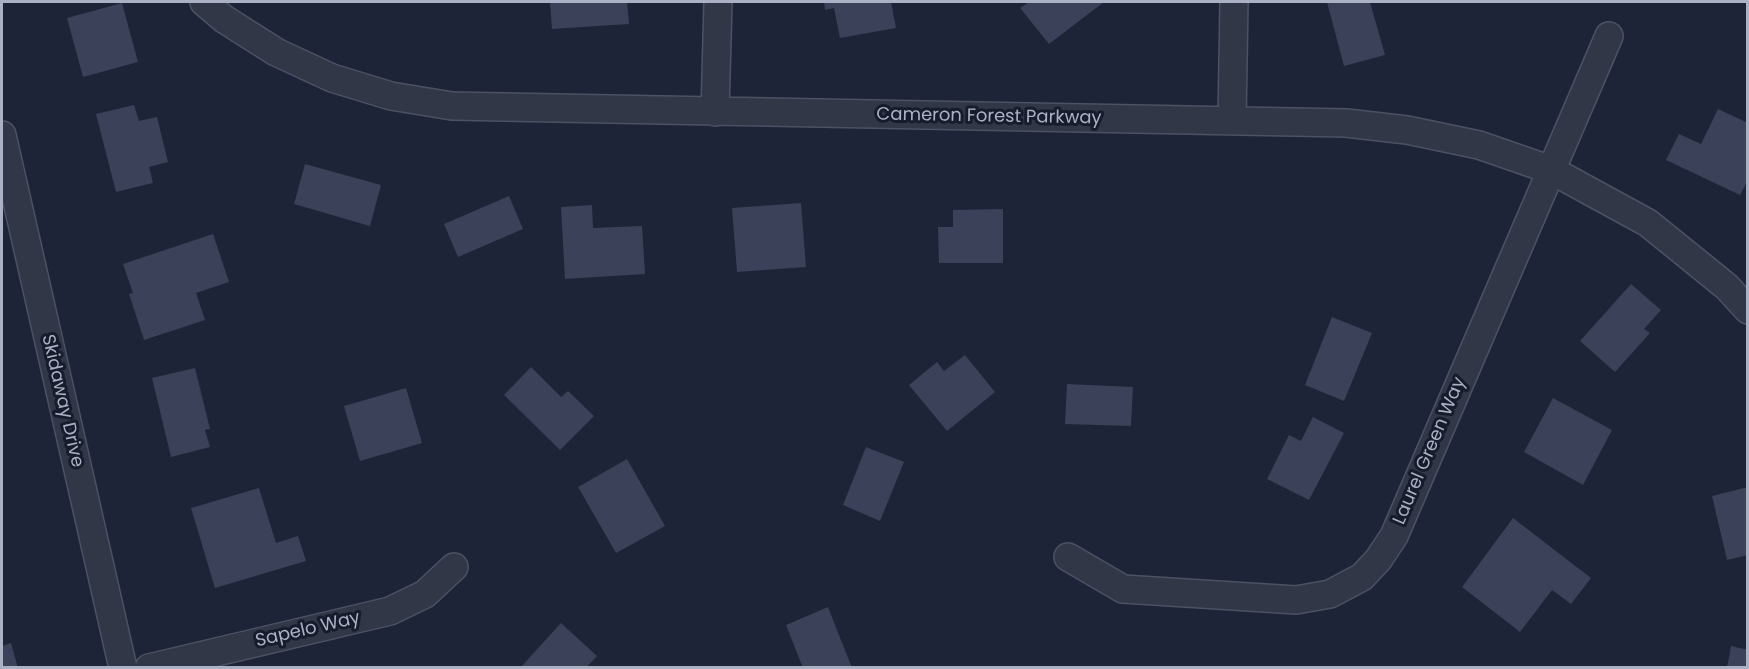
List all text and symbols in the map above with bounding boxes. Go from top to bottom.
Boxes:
street label: Cameron Forest Parkway [876,104,1102,130]
street label: Skidaway Drive [36,333,88,469]
street label: Laurel Green Way [1389,374,1471,528]
street label: Sapelo Way [254,607,362,653]

